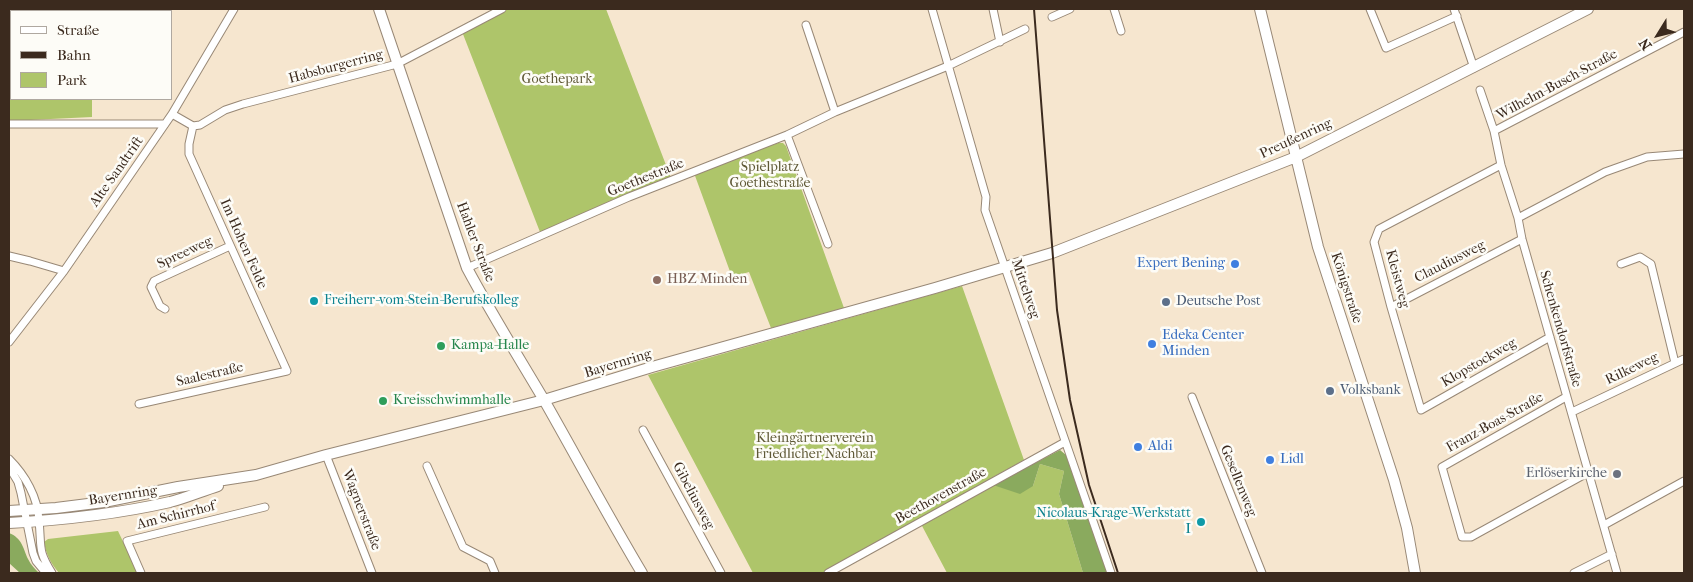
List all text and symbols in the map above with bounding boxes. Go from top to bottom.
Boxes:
legend [10,10,172,100]
north arrow [1633,10,1683,60]
text: Straße [57,21,99,39]
text: N [1635,35,1655,53]
text: Bahn [57,46,91,64]
street label: Habsburgerring [287,46,385,88]
street label: Wilhelm-Busch-Straße [1494,46,1620,124]
text: Park [57,71,87,89]
park label: Goethepark [522,72,592,88]
street label: Preußenring [1257,115,1335,163]
street label: Alte Sandtrift [87,134,147,210]
street label: Goethestraße [605,155,687,201]
park label: Spielplatz Goethestraße [730,160,810,192]
street label: Im Hohen Felde [216,197,270,291]
street label: Hahler Straße [452,200,498,284]
street label: Spreeweg [155,233,215,273]
street label: Claudiusweg [1412,237,1488,287]
street label: Kleistweg [1381,248,1413,310]
street label: Königstraße [1327,250,1365,326]
place label: Expert Bening [1137,256,1225,272]
street label: Mittelweg [1007,257,1043,321]
marker: Expert Bening [1229,258,1241,270]
street label: Schenkendorfstraße [1535,269,1585,389]
place label: HBZ Minden [667,272,747,288]
marker: HBZ Minden [651,274,663,286]
place label: Freiherr-vom-Stein-Berufskolleg [324,293,519,309]
place label: Deutsche Post [1176,294,1261,310]
marker: Freiherr-vom-Stein-Berufskolleg [308,295,320,307]
marker: Deutsche Post [1160,296,1172,308]
place label: Edeka Center Minden [1162,328,1244,361]
street label: Klopstockweg [1439,335,1519,391]
place label: Kampa-Halle [451,338,529,354]
marker: Edeka Center Minden [1146,338,1158,350]
marker: Kampa-Halle [435,340,447,352]
street label: Bayernring [582,346,654,382]
street label: Rilkeweg [1603,349,1661,389]
street label: Saalestraße [175,359,245,391]
place label: Volksbank [1340,383,1401,399]
marker: Volksbank [1324,385,1336,397]
street label: Franz-Boas-Straße [1443,389,1547,457]
place label: Kreisschwimmhalle [393,393,511,409]
marker: Kreisschwimmhalle [377,395,389,407]
park label: Kleingärtnerverein Friedlicher Nachbar [755,431,875,464]
place label: Aldi [1148,439,1173,455]
marker: Aldi [1132,441,1144,453]
street label: Gesellenweg [1216,443,1260,519]
place label: Lidl [1280,452,1304,468]
marker: Lidl [1264,454,1276,466]
street label: Gibeliusweg [668,460,718,532]
street label: Beethovenstraße [893,464,989,528]
place label: Erlöserkirche [1526,466,1607,482]
street label: Wagnerstraße [338,467,384,553]
marker: Erlöserkirche [1611,468,1623,480]
street label: Bayernring [88,482,158,510]
street label: Am Schirrhof [135,498,217,534]
place label: Nicolaus-Krage-Werkstatt I [1036,506,1191,538]
marker: Nicolaus-Krage-Werkstatt I [1195,516,1207,528]

